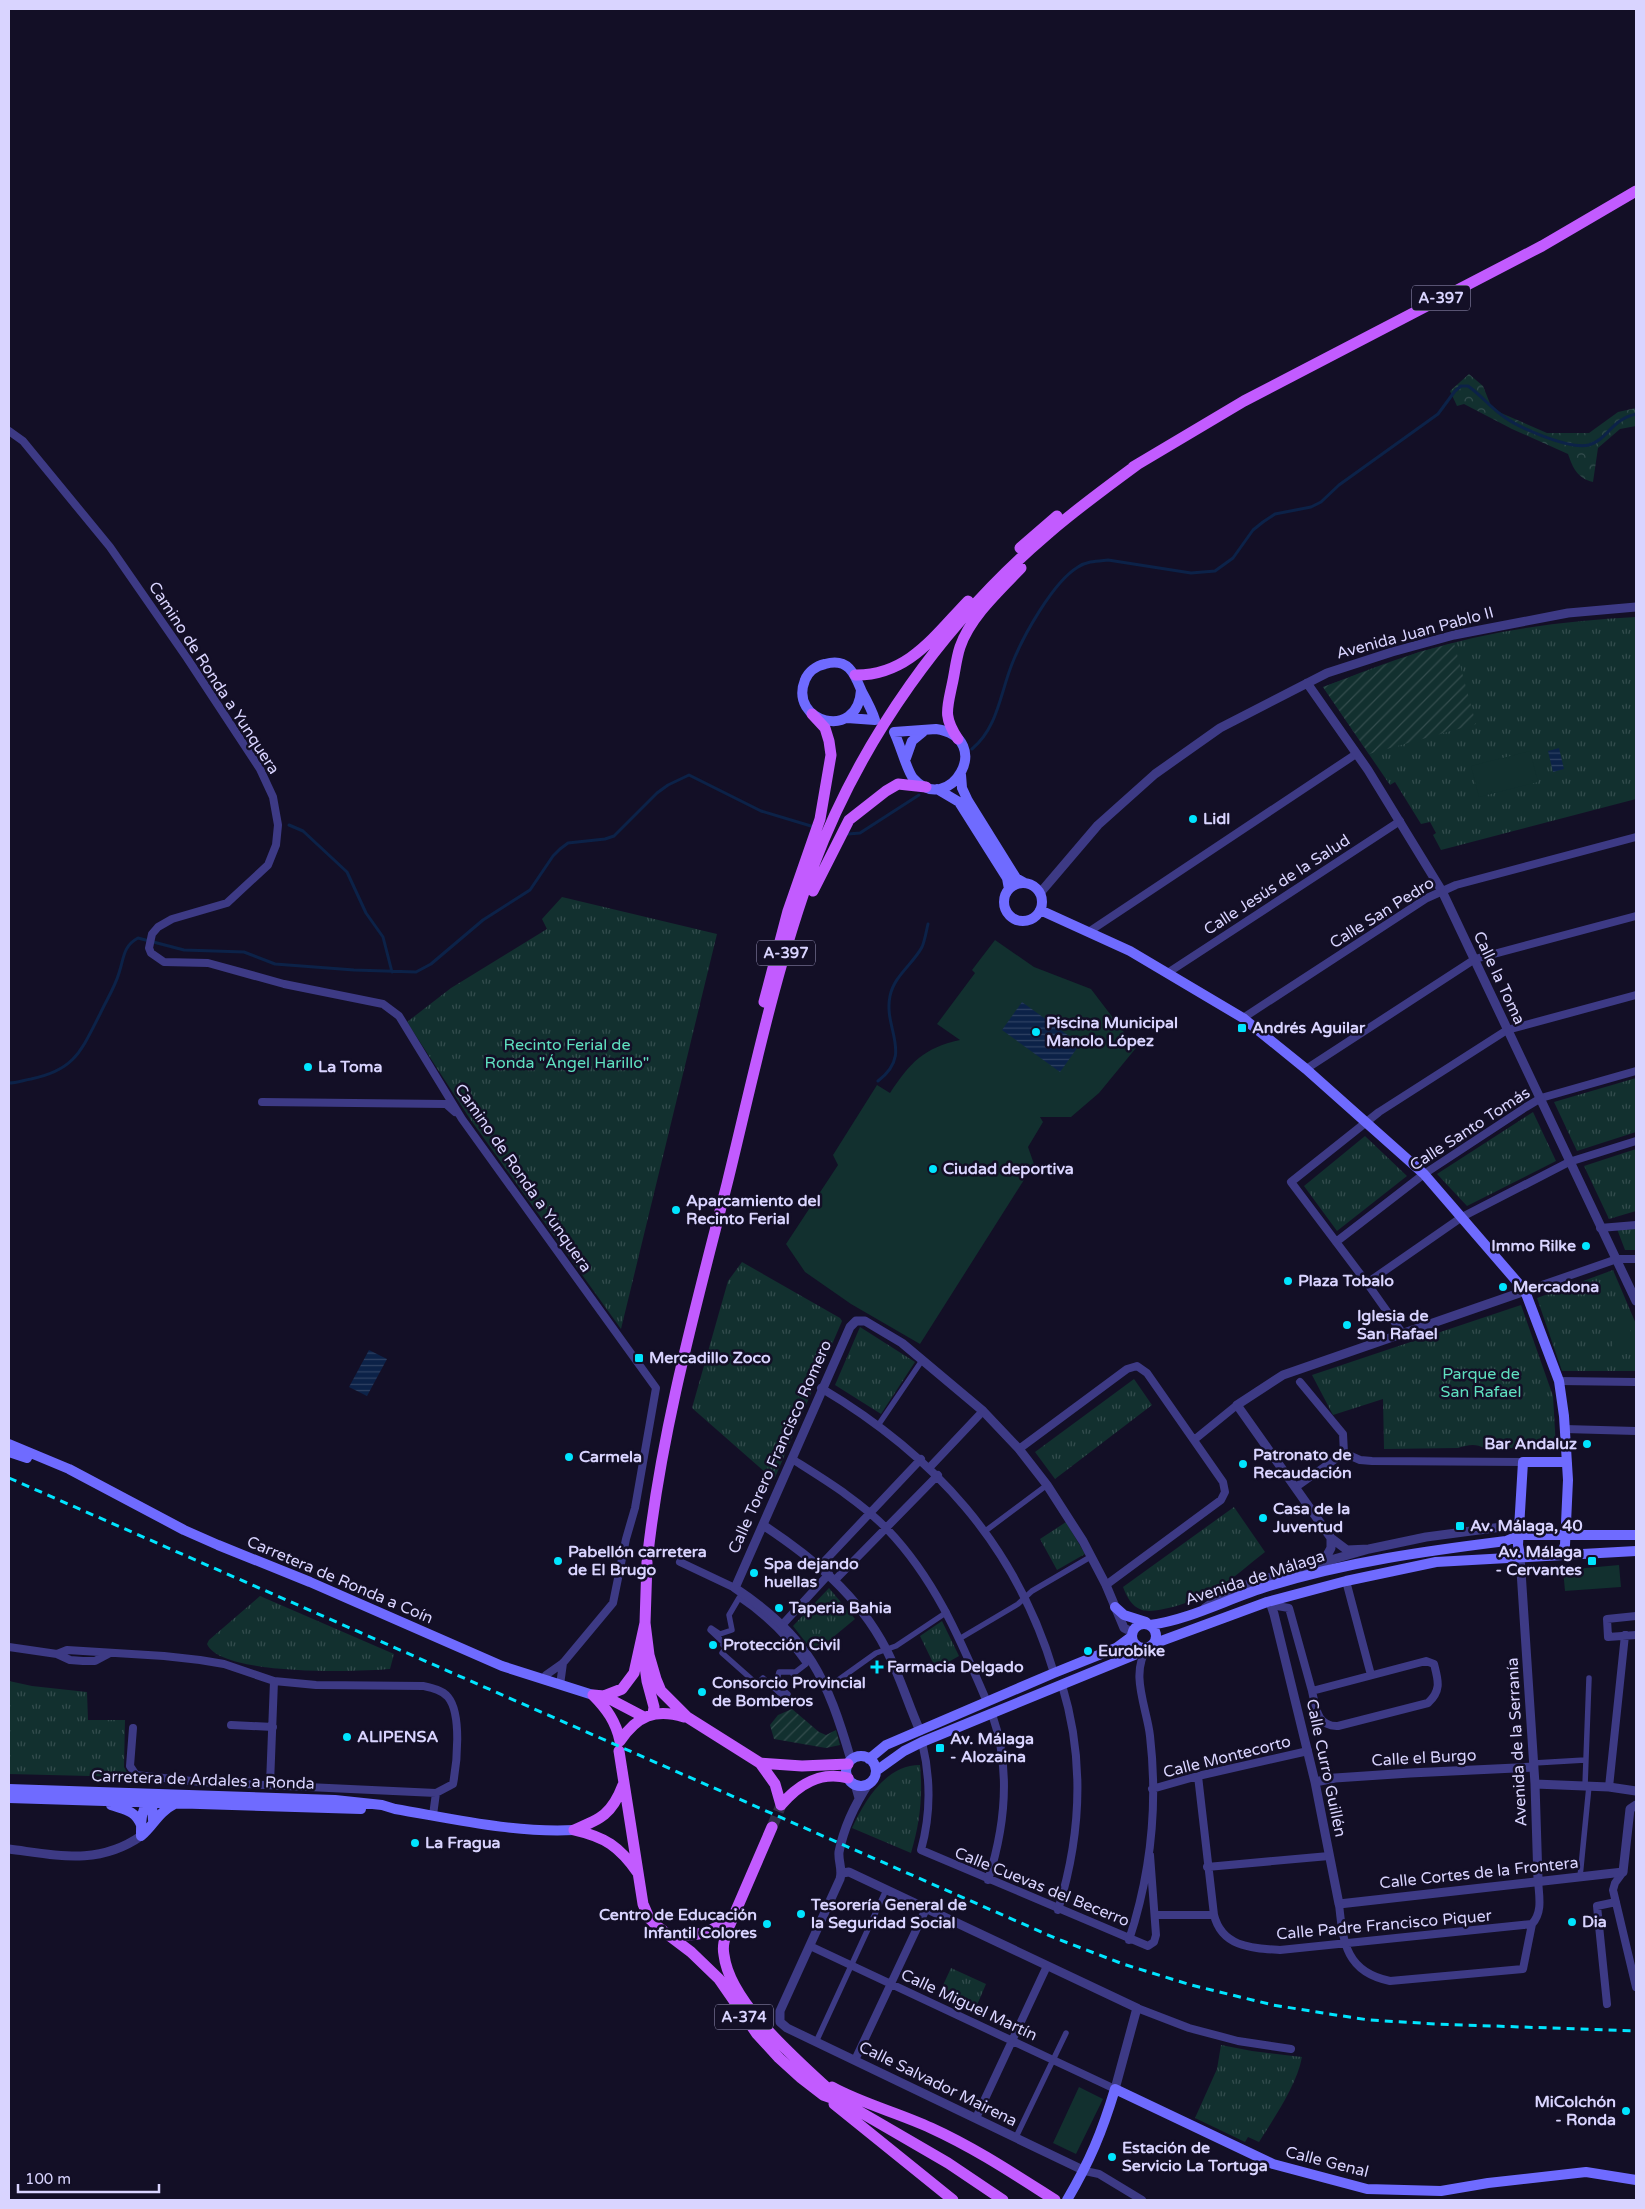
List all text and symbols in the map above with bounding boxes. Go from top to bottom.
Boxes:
road number: A-397 [1412,286,1470,310]
street label: Camino de Ronda a Yunquera [144,578,284,778]
street label: Avenida Juan Pablo II [1334,602,1496,664]
place label: Lidl [1203,809,1230,829]
marker: Lidl [1187,813,1199,825]
street label: Calle Jesús de la Salud [1200,830,1354,940]
street label: Calle San Pedro [1326,873,1438,953]
street label: Calle la Toma [1469,928,1529,1028]
road number: A-397 [757,940,815,966]
place label: Piscina Municipal Manolo López [1046,1013,1178,1051]
place label: Andrés Aguilar [1252,1018,1366,1038]
marker: Andrés Aguilar [1236,1022,1248,1034]
marker: Piscina Municipal Manolo López [1030,1026,1042,1038]
park label: Recinto Ferial de Ronda "Ángel Harillo" [485,1035,649,1073]
place label: La Toma [318,1057,383,1077]
marker: La Toma [302,1061,314,1073]
street label: Camino de Ronda a Yunquera [450,1080,596,1276]
street label: Calle Santo Tomás [1406,1083,1534,1175]
place label: Ciudad deportiva [943,1159,1074,1179]
marker: Ciudad deportiva [927,1163,939,1175]
place label: Aparcamiento del Recinto Ferial [686,1191,821,1229]
marker: Aparcamiento del Recinto Ferial [670,1204,682,1216]
place label: Immo Rilke [1491,1236,1576,1256]
marker: Immo Rilke [1580,1240,1592,1252]
place label: Plaza Tobalo [1298,1271,1394,1291]
marker: Plaza Tobalo [1282,1275,1294,1287]
place label: Mercadona [1513,1277,1599,1297]
marker: Mercadona [1497,1281,1509,1293]
place label: Iglesia de San Rafael [1357,1306,1438,1344]
marker: Iglesia de San Rafael [1341,1319,1353,1331]
street label: Calle Torero Francisco Romero [724,1337,836,1557]
place label: Mercadillo Zoco [649,1348,771,1368]
marker: Mercadillo Zoco [633,1352,645,1364]
park label: Parque de San Rafael [1441,1364,1521,1402]
place label: Bar Andaluz [1484,1434,1577,1454]
marker: Bar Andaluz [1581,1438,1593,1450]
place label: Patronato de Recaudación [1253,1445,1352,1483]
place label: Carmela [579,1447,642,1467]
marker: Carmela [563,1451,575,1463]
marker: Patronato de Recaudación [1237,1458,1249,1470]
place label: Casa de la Juventud [1272,1499,1350,1537]
marker: Casa de la Juventud [1257,1512,1269,1524]
place label: Av. Málaga, 40 [1470,1516,1582,1536]
marker: Av. Málaga, 40 [1454,1520,1466,1532]
street label: Carretera de Ronda a Coín [244,1532,436,1628]
place label: Pabellón carretera de El Brugo [568,1542,707,1580]
place label: Av. Málaga - Cervantes [1496,1542,1582,1580]
street label: Avenida de Málaga [1183,1546,1327,1610]
place label: Spa dejando huellas [764,1554,859,1592]
marker: Pabellón carretera de El Brugo [552,1555,564,1567]
marker: Av. Málaga - Cervantes [1586,1555,1598,1567]
marker: Spa dejando huellas [748,1567,760,1579]
place label: Taperia Bahia [788,1598,892,1618]
marker: Taperia Bahia [773,1602,785,1614]
place label: Protección Civil [723,1635,840,1655]
marker: Protección Civil [707,1639,719,1651]
place label: Eurobike [1098,1641,1165,1661]
marker: Eurobike [1082,1645,1094,1657]
place label: Farmacia Delgado [887,1657,1024,1677]
street label: Avenida de la Serranía [1503,1657,1531,1827]
marker: Farmacia Delgado [871,1661,883,1673]
place label: Consorcio Provincial de Bomberos [712,1673,866,1711]
marker: Consorcio Provincial de Bomberos [696,1686,708,1698]
street label: Calle Curro Guillén [1302,1697,1350,1839]
place label: ALIPENSA [357,1727,438,1747]
place label: Av. Málaga - Alozaina [950,1729,1034,1767]
marker: ALIPENSA [341,1731,353,1743]
street label: Calle Montecorto [1161,1731,1293,1783]
marker: Av. Málaga - Alozaina [934,1742,946,1754]
street label: Calle el Burgo [1371,1745,1477,1771]
street label: Carretera de Ardales a Ronda [91,1766,315,1794]
place label: La Fragua [425,1833,501,1853]
marker: La Fragua [409,1837,421,1849]
street label: Calle Cuevas del Becerro [952,1843,1132,1931]
street label: Calle Cortes de la Frontera [1378,1853,1580,1893]
place label: Tesorería General de la Seguridad Social [810,1895,967,1933]
place label: Centro de Educación Infantil Colores [599,1905,757,1943]
street label: Calle Padre Francisco Piquer [1275,1906,1493,1944]
marker: Tesorería General de la Seguridad Social [795,1908,807,1920]
place label: Dia [1582,1912,1607,1932]
marker: Dia [1566,1916,1578,1928]
marker: Centro de Educación Infantil Colores [761,1918,773,1930]
street label: Calle Miguel Martín [898,1965,1040,2045]
road number: A-374 [715,2004,773,2030]
street label: Calle Salvador Mairena [856,2037,1020,2131]
place label: MiColchón - Ronda [1535,2092,1616,2130]
marker: MiColchón - Ronda [1620,2105,1632,2117]
place label: Estación de Servicio La Tortuga [1122,2138,1268,2176]
street label: Calle Genal [1283,2142,1371,2182]
marker: Estación de Servicio La Tortuga [1106,2151,1118,2163]
scale bar [18,2162,159,2194]
text: 100 m [25,2170,71,2188]

